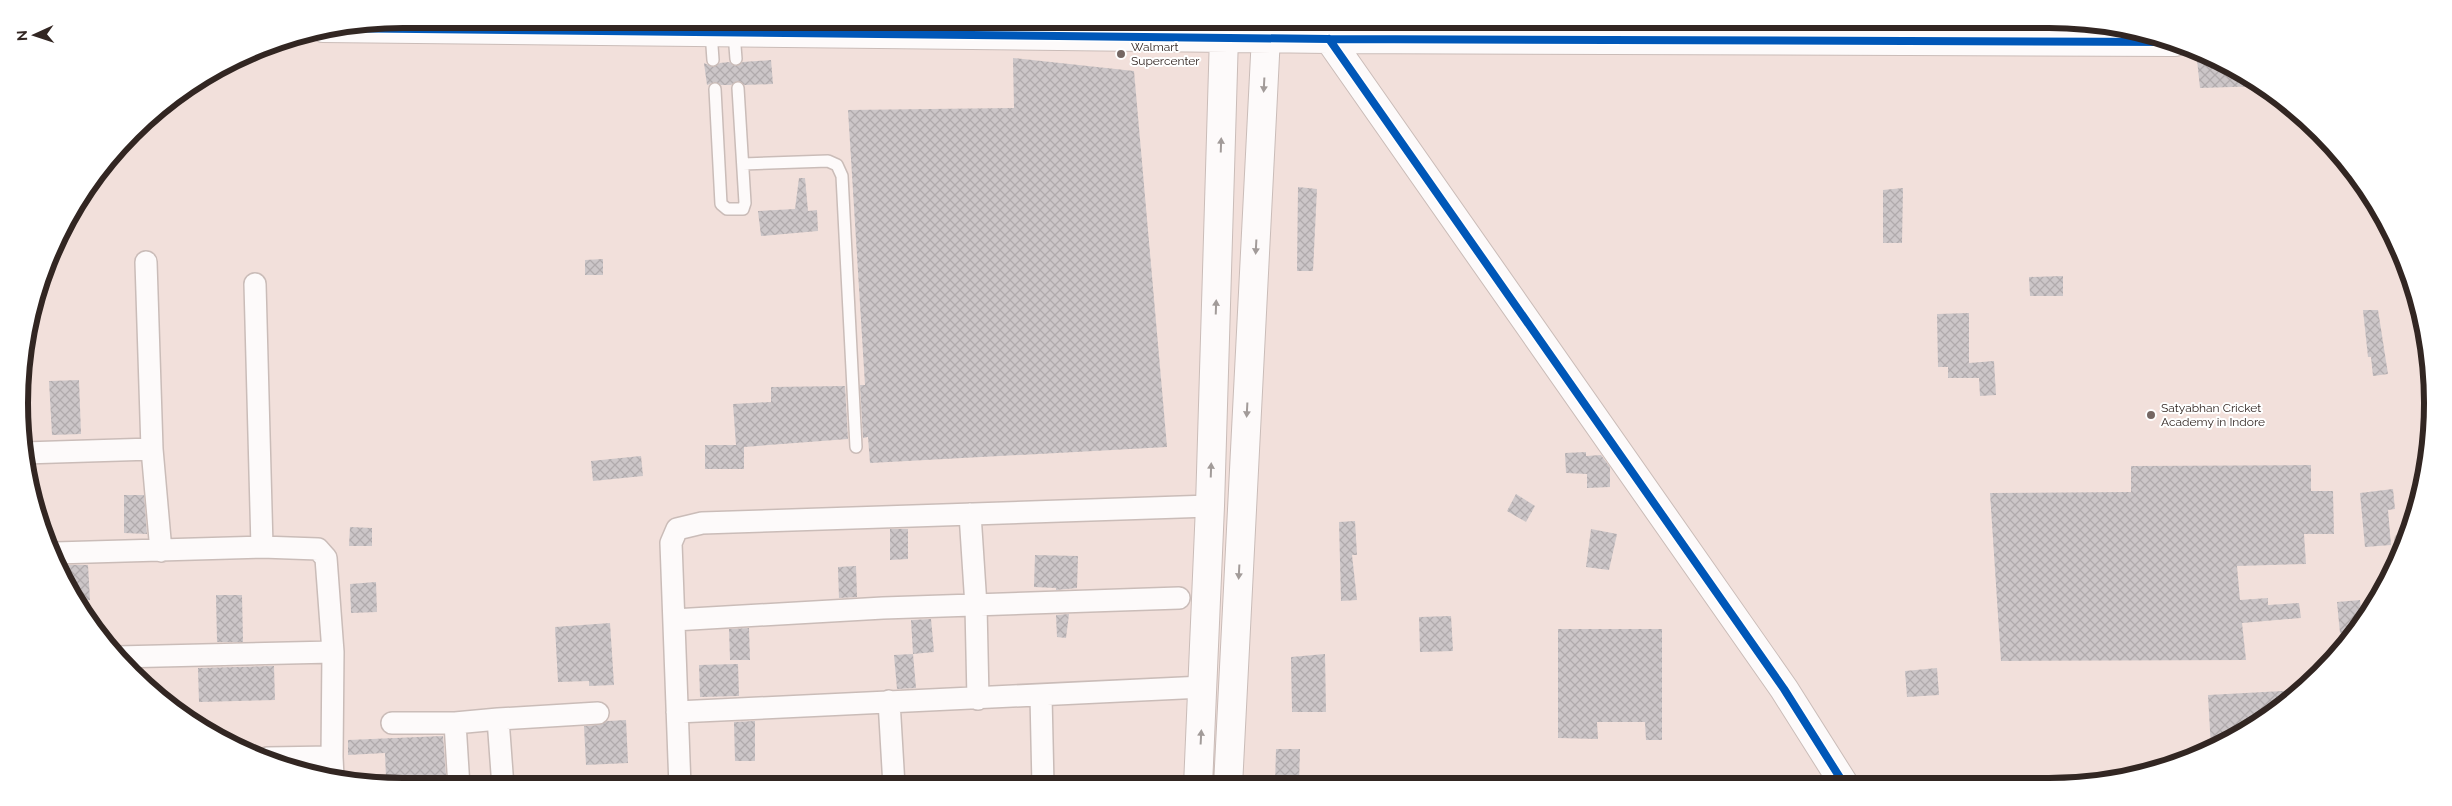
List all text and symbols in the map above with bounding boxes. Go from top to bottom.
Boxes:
north arrow [10,10,60,60]
text: N [14,30,30,41]
place label: Walmart Supercenter [1131,40,1200,68]
marker: Walmart Supercenter [1115,48,1127,60]
one-way arrow [1260,77,1268,93]
one-way arrow [1217,137,1225,153]
one-way arrow [1251,240,1259,256]
one-way arrow [1212,299,1220,315]
place label: Satyabhan Cricket Academy in Indore [2161,401,2265,429]
one-way arrow [1243,402,1251,418]
marker: Satyabhan Cricket Academy in Indore [2145,409,2157,421]
one-way arrow [1207,461,1215,477]
one-way arrow [1234,564,1242,580]
one-way arrow [1197,729,1205,745]

